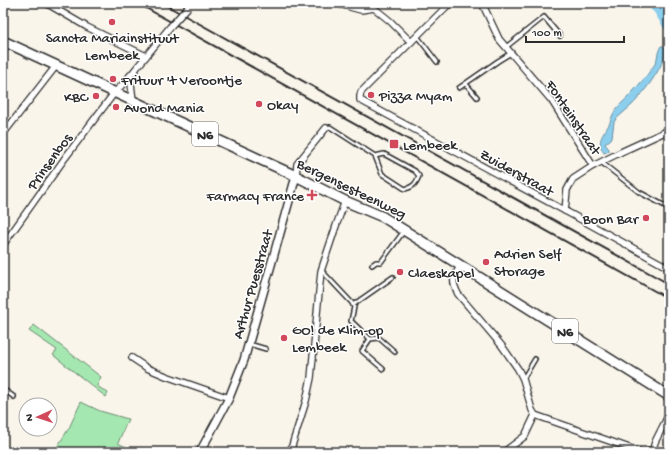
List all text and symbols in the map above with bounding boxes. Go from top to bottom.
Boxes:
marker: Sancta Mariainstituut Lembeek [107,17,117,27]
scale bar [526,18,624,44]
text: 100 m [531,27,562,41]
place label: Sancta Mariainstituut Lembeek [46,30,180,65]
place label: Frituur 't Veroontje [120,72,242,90]
marker: Frituur 't Veroontje [108,74,118,84]
street label: Fonteinstraat [540,76,605,161]
place label: Pizza Myam [378,88,453,106]
place label: KBC [64,89,89,107]
marker: Pizza Myam [366,90,376,100]
marker: KBC [91,91,101,101]
place label: Okay [267,97,299,115]
marker: Okay [254,99,264,109]
place label: Avond Mania [124,100,205,118]
marker: Avond Mania [111,102,121,112]
road number: N6 [192,122,218,146]
street label: Prinsenbos [23,130,77,195]
place label: Lembeek [403,137,458,155]
marker: Lembeek [388,138,400,150]
street label: Zuiderstraat [476,146,558,202]
street label: Bergensesteenweg [293,155,409,224]
place label: Farmacy France [205,188,304,206]
marker: Farmacy France [307,190,317,200]
place label: Boon Bar [582,211,640,229]
marker: Boon Bar [641,213,651,223]
street label: Arthur Puesstraat [230,226,279,341]
place label: Adrien Self Storage [494,246,563,281]
marker: Adrien Self Storage [481,257,491,267]
place label: Claeskapel [408,265,474,283]
marker: Claeskapel [395,267,405,277]
road number: N6 [552,319,578,343]
place label: GO! de Klim-op Lembeek [292,322,384,357]
marker: GO! de Klim-op Lembeek [279,333,289,343]
north arrow [18,397,58,437]
text: N [24,414,36,421]

